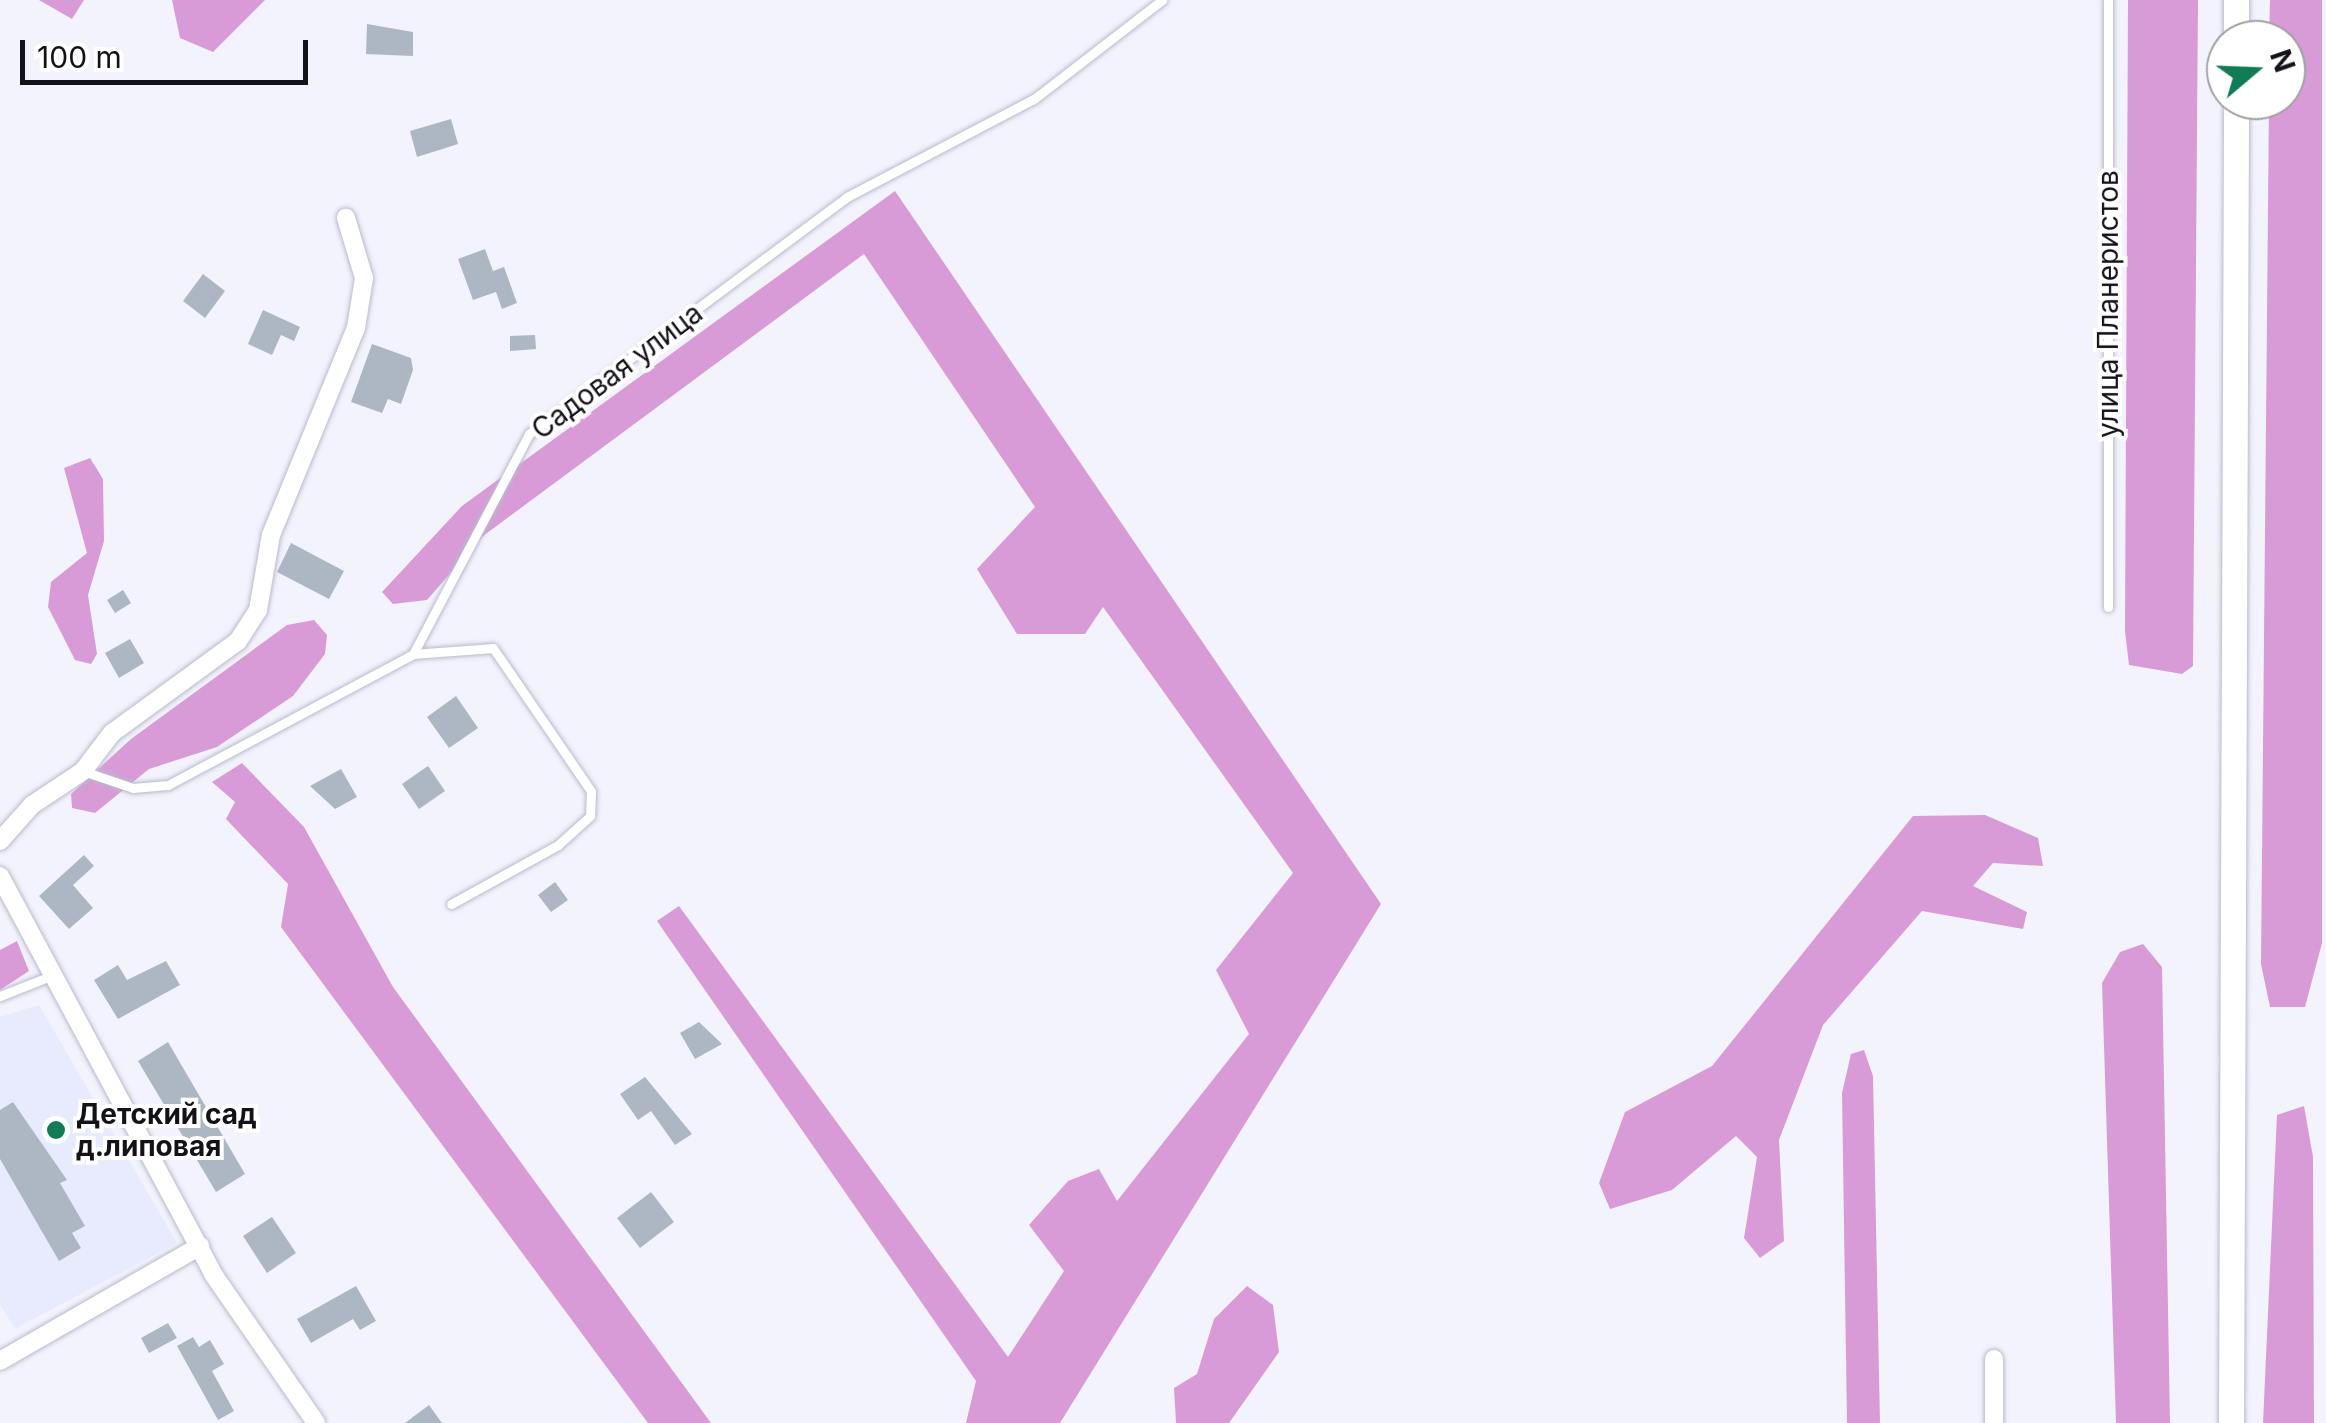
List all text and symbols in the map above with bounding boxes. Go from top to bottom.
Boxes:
scale bar [25,20,312,82]
north arrow [2206,20,2306,120]
text: 100 m [37,39,122,75]
text: N [2263,45,2302,77]
street label: улица Планеристов [2091,170,2125,438]
street label: Садовая улица [525,296,709,446]
place label: Детский сад д.липовая [76,1097,257,1163]
marker: Детский сад д.липовая [45,1119,67,1141]

